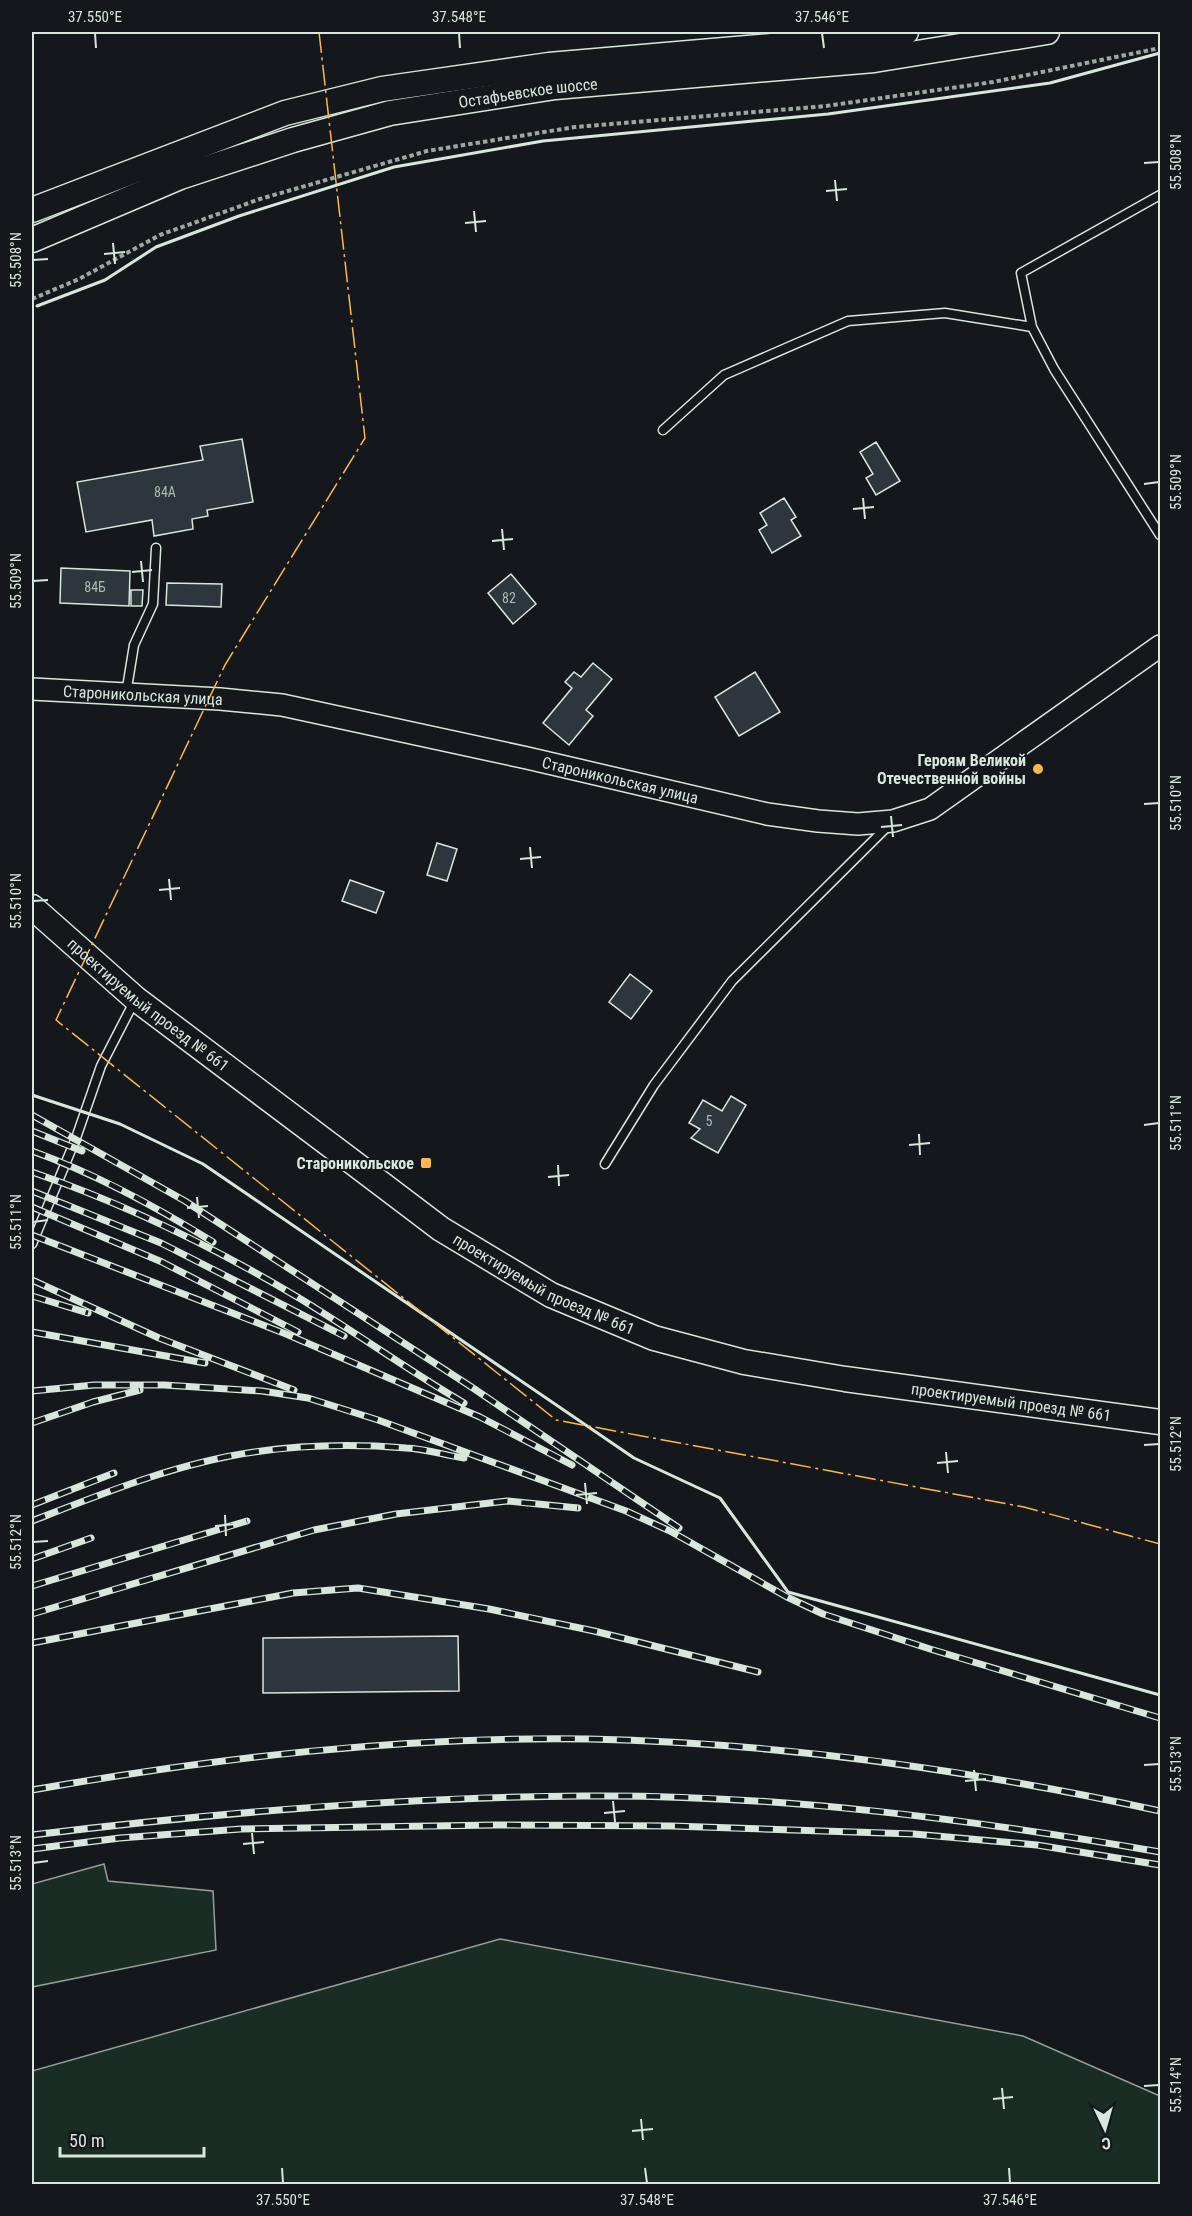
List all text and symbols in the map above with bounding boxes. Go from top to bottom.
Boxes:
text: 37.550°E [68,8,122,26]
text: 37.548°E [432,8,486,26]
text: 37.546°E [795,8,849,26]
street label: Остафьевское шоссе [457,74,598,112]
text: 55.508°N [1167,134,1185,190]
text: 55.508°N [7,232,25,288]
text: 55.509°N [1167,454,1185,510]
house number: 84А [154,484,176,500]
text: 55.509°N [7,553,25,609]
house number: 84Б [84,579,106,595]
house number: 82 [502,590,516,606]
street label: Староникольская улица [63,682,223,709]
place label: Героям Великой Отечественной войны [877,751,1026,788]
street label: Староникольская улица [540,753,700,808]
marker: Героям Великой Отечественной войны [1031,762,1045,776]
text: 55.510°N [1167,775,1185,831]
text: 55.510°N [7,873,25,929]
street label: проектируемый проезд № 661 [64,934,233,1076]
text: 55.511°N [1167,1095,1185,1151]
house number: 5 [706,1113,713,1129]
place label: Староникольское [296,1154,414,1173]
marker: Староникольское [419,1156,433,1170]
text: 55.511°N [7,1194,25,1250]
street label: проектируемый проезд № 661 [450,1230,637,1339]
street label: проектируемый проезд № 661 [910,1379,1112,1425]
text: 55.512°N [1167,1416,1185,1472]
text: 55.512°N [7,1514,25,1570]
text: 55.513°N [1167,1736,1185,1792]
text: 55.513°N [7,1835,25,1891]
text: 55.514°N [1167,2057,1185,2113]
north arrow [1075,2099,1135,2159]
scale bar [60,2120,204,2158]
text: 50 m [69,2130,104,2151]
text: С [1101,2134,1112,2153]
text: 37.550°E [256,2191,310,2209]
text: 37.548°E [620,2191,674,2209]
text: 37.546°E [983,2191,1037,2209]

